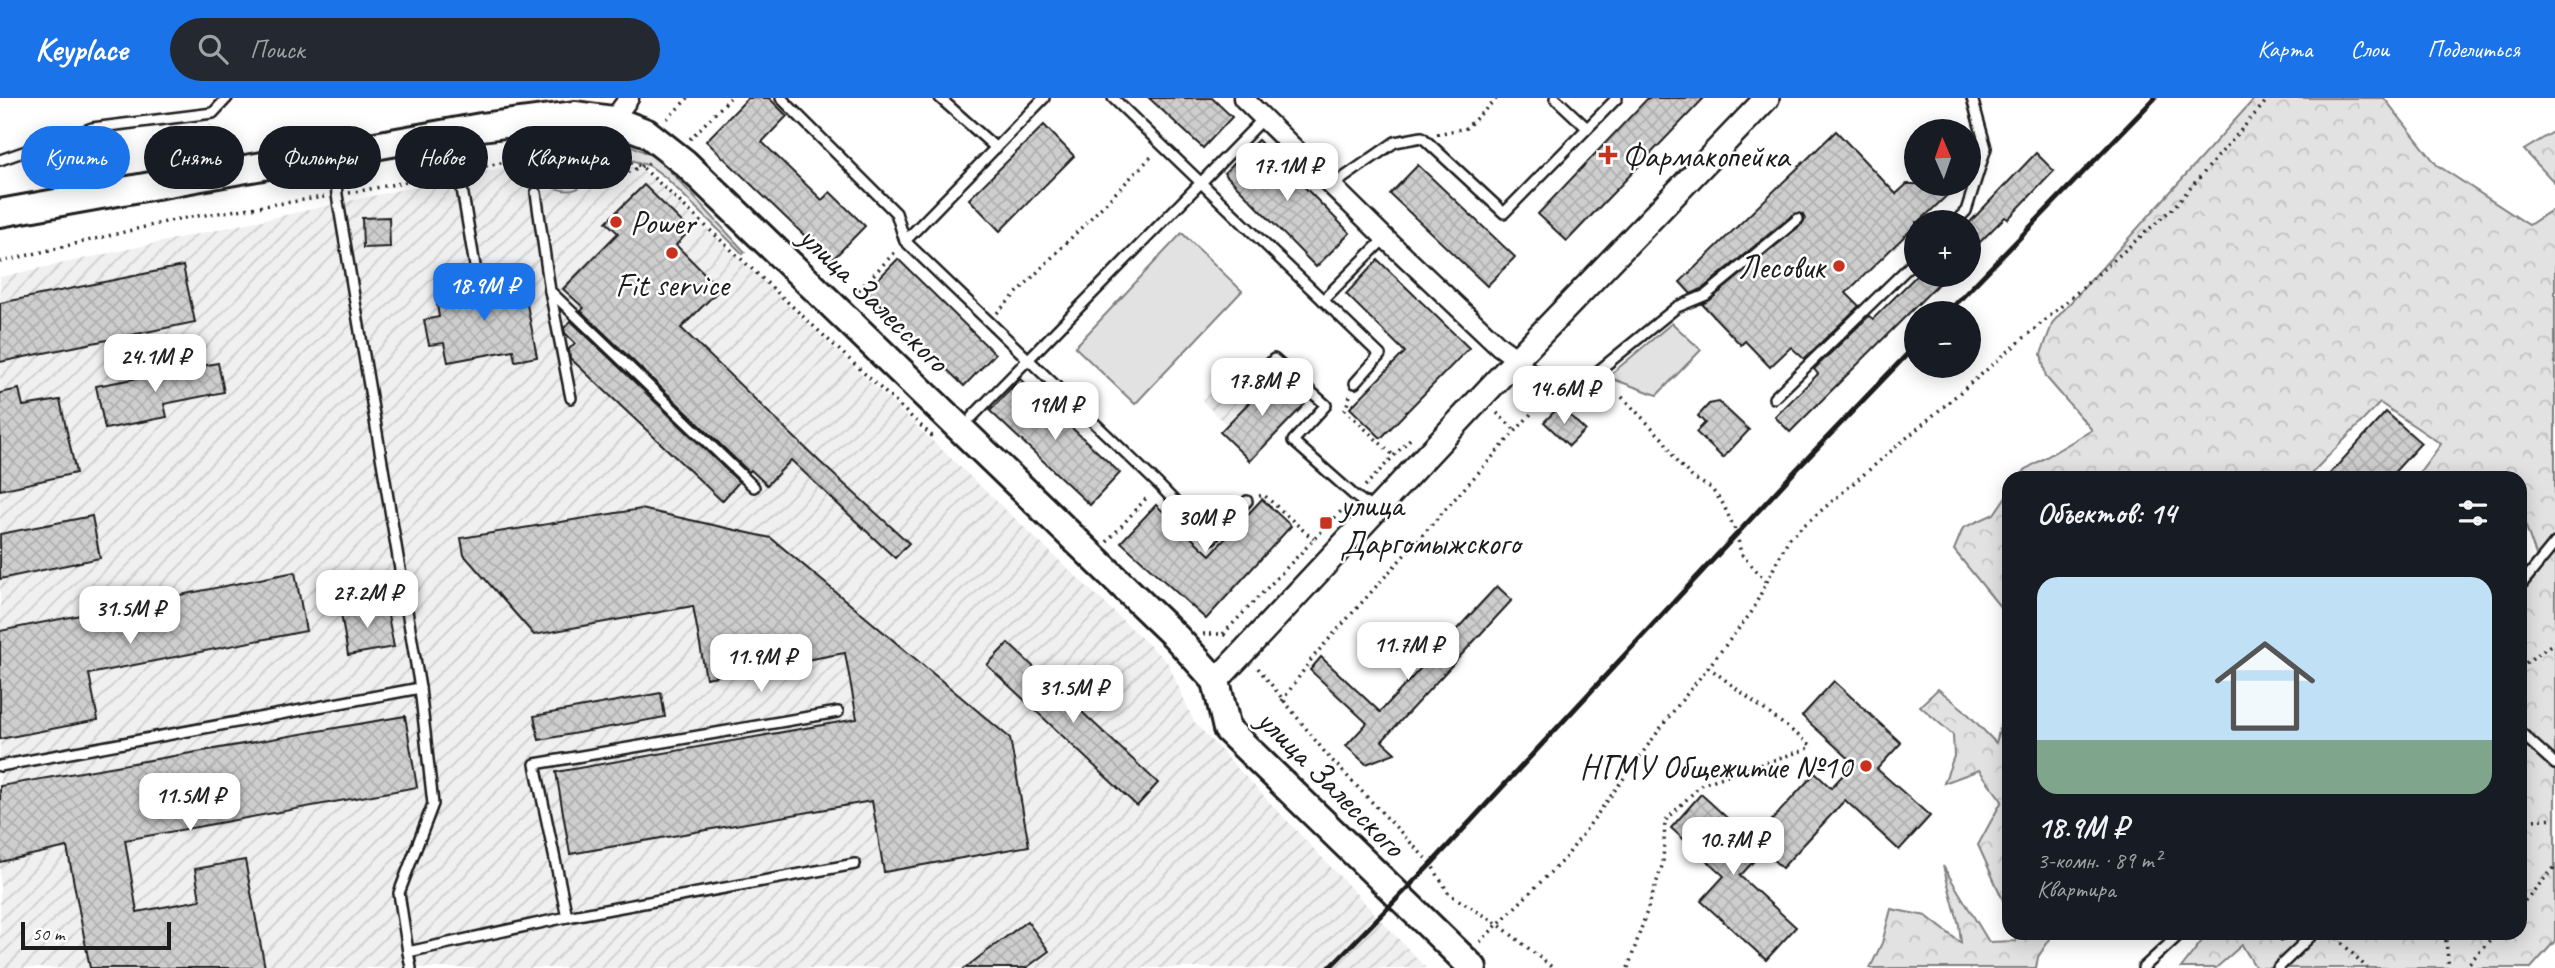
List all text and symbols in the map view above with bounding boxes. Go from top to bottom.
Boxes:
search box [170,18,660,81]
text: Keyplace [35,28,128,70]
icon: search [194,30,232,68]
text: Поиск [250,33,305,66]
text: Карта [2258,34,2312,64]
text: Слои [2350,34,2389,64]
text: Поделиться [2427,34,2520,64]
north arrow [1904,119,1981,196]
map controls [1904,119,1981,378]
chip: Купить [21,126,130,189]
chip: Снять [144,126,244,189]
chip: Фильтры [258,126,381,189]
chip: Новое [395,126,488,189]
chip: Квартира [502,126,632,189]
place label: Фармакопейка [1622,135,1792,177]
pin: 17.1M ₽ [1222,144,1352,203]
marker: Фармакопейка [1600,147,1616,163]
text: 17.1M ₽ [1252,151,1322,180]
place label: Power [630,202,697,244]
button: + [1904,210,1981,287]
marker: Power [608,214,624,230]
street label: улица Залесского [789,215,960,383]
marker: Fit service [664,245,680,261]
place label: Лесовик [1738,246,1827,288]
marker: Лесовик [1831,258,1847,274]
pin: 18.9M ₽ [419,264,549,323]
place label: Fit service [615,264,731,306]
text: 18.9M ₽ [449,271,519,300]
button: − [1904,301,1981,378]
pin: 24.1M ₽ [90,334,220,394]
text: 24.1M ₽ [120,342,190,371]
pin: 17.8M ₽ [1197,358,1327,418]
text: 17.8M ₽ [1227,366,1297,395]
pin: 14.6M ₽ [1499,366,1629,426]
text: 14.6M ₽ [1529,374,1599,403]
pin: 19M ₽ [1006,382,1104,442]
text: 19M ₽ [1028,390,1082,419]
place label: улица Даргомыжского [1338,484,1523,564]
text: Объектов: 14 [2037,494,2176,532]
icon: filters [2454,494,2492,532]
pin: 30M ₽ [1156,496,1254,555]
text: 30M ₽ [1178,503,1232,532]
marker: улица Даргомыжского [1318,515,1334,531]
pin: 27.2M ₽ [302,570,432,630]
text: 27.2M ₽ [332,578,402,607]
pin: 31.5M ₽ [65,587,195,646]
text: 31.5M ₽ [95,594,165,623]
pin: 11.7M ₽ [1343,622,1473,682]
icon: home [2202,623,2328,749]
text: 11.7M ₽ [1373,630,1443,659]
pin: 11.9M ₽ [696,634,826,694]
text: 11.9M ₽ [726,642,796,671]
pin: 31.5M ₽ [1008,666,1138,725]
text: 31.5M ₽ [1038,673,1108,702]
street label: улица Залесского [1247,698,1416,868]
place label: НГМУ Общежитие №10 [1580,746,1854,788]
marker: НГМУ Общежитие №10 [1858,758,1874,774]
pin: 11.5M ₽ [125,774,255,833]
text: 11.5M ₽ [155,781,225,810]
text: 18.9M ₽ [2037,808,2128,846]
pin: 10.7M ₽ [1668,818,1798,877]
text: 10.7M ₽ [1698,825,1768,854]
text: 3-комн. · 89 m² [2037,846,2161,875]
text: Квартира [2037,875,2115,904]
scale bar [21,919,172,951]
text: 50 m [32,922,64,946]

